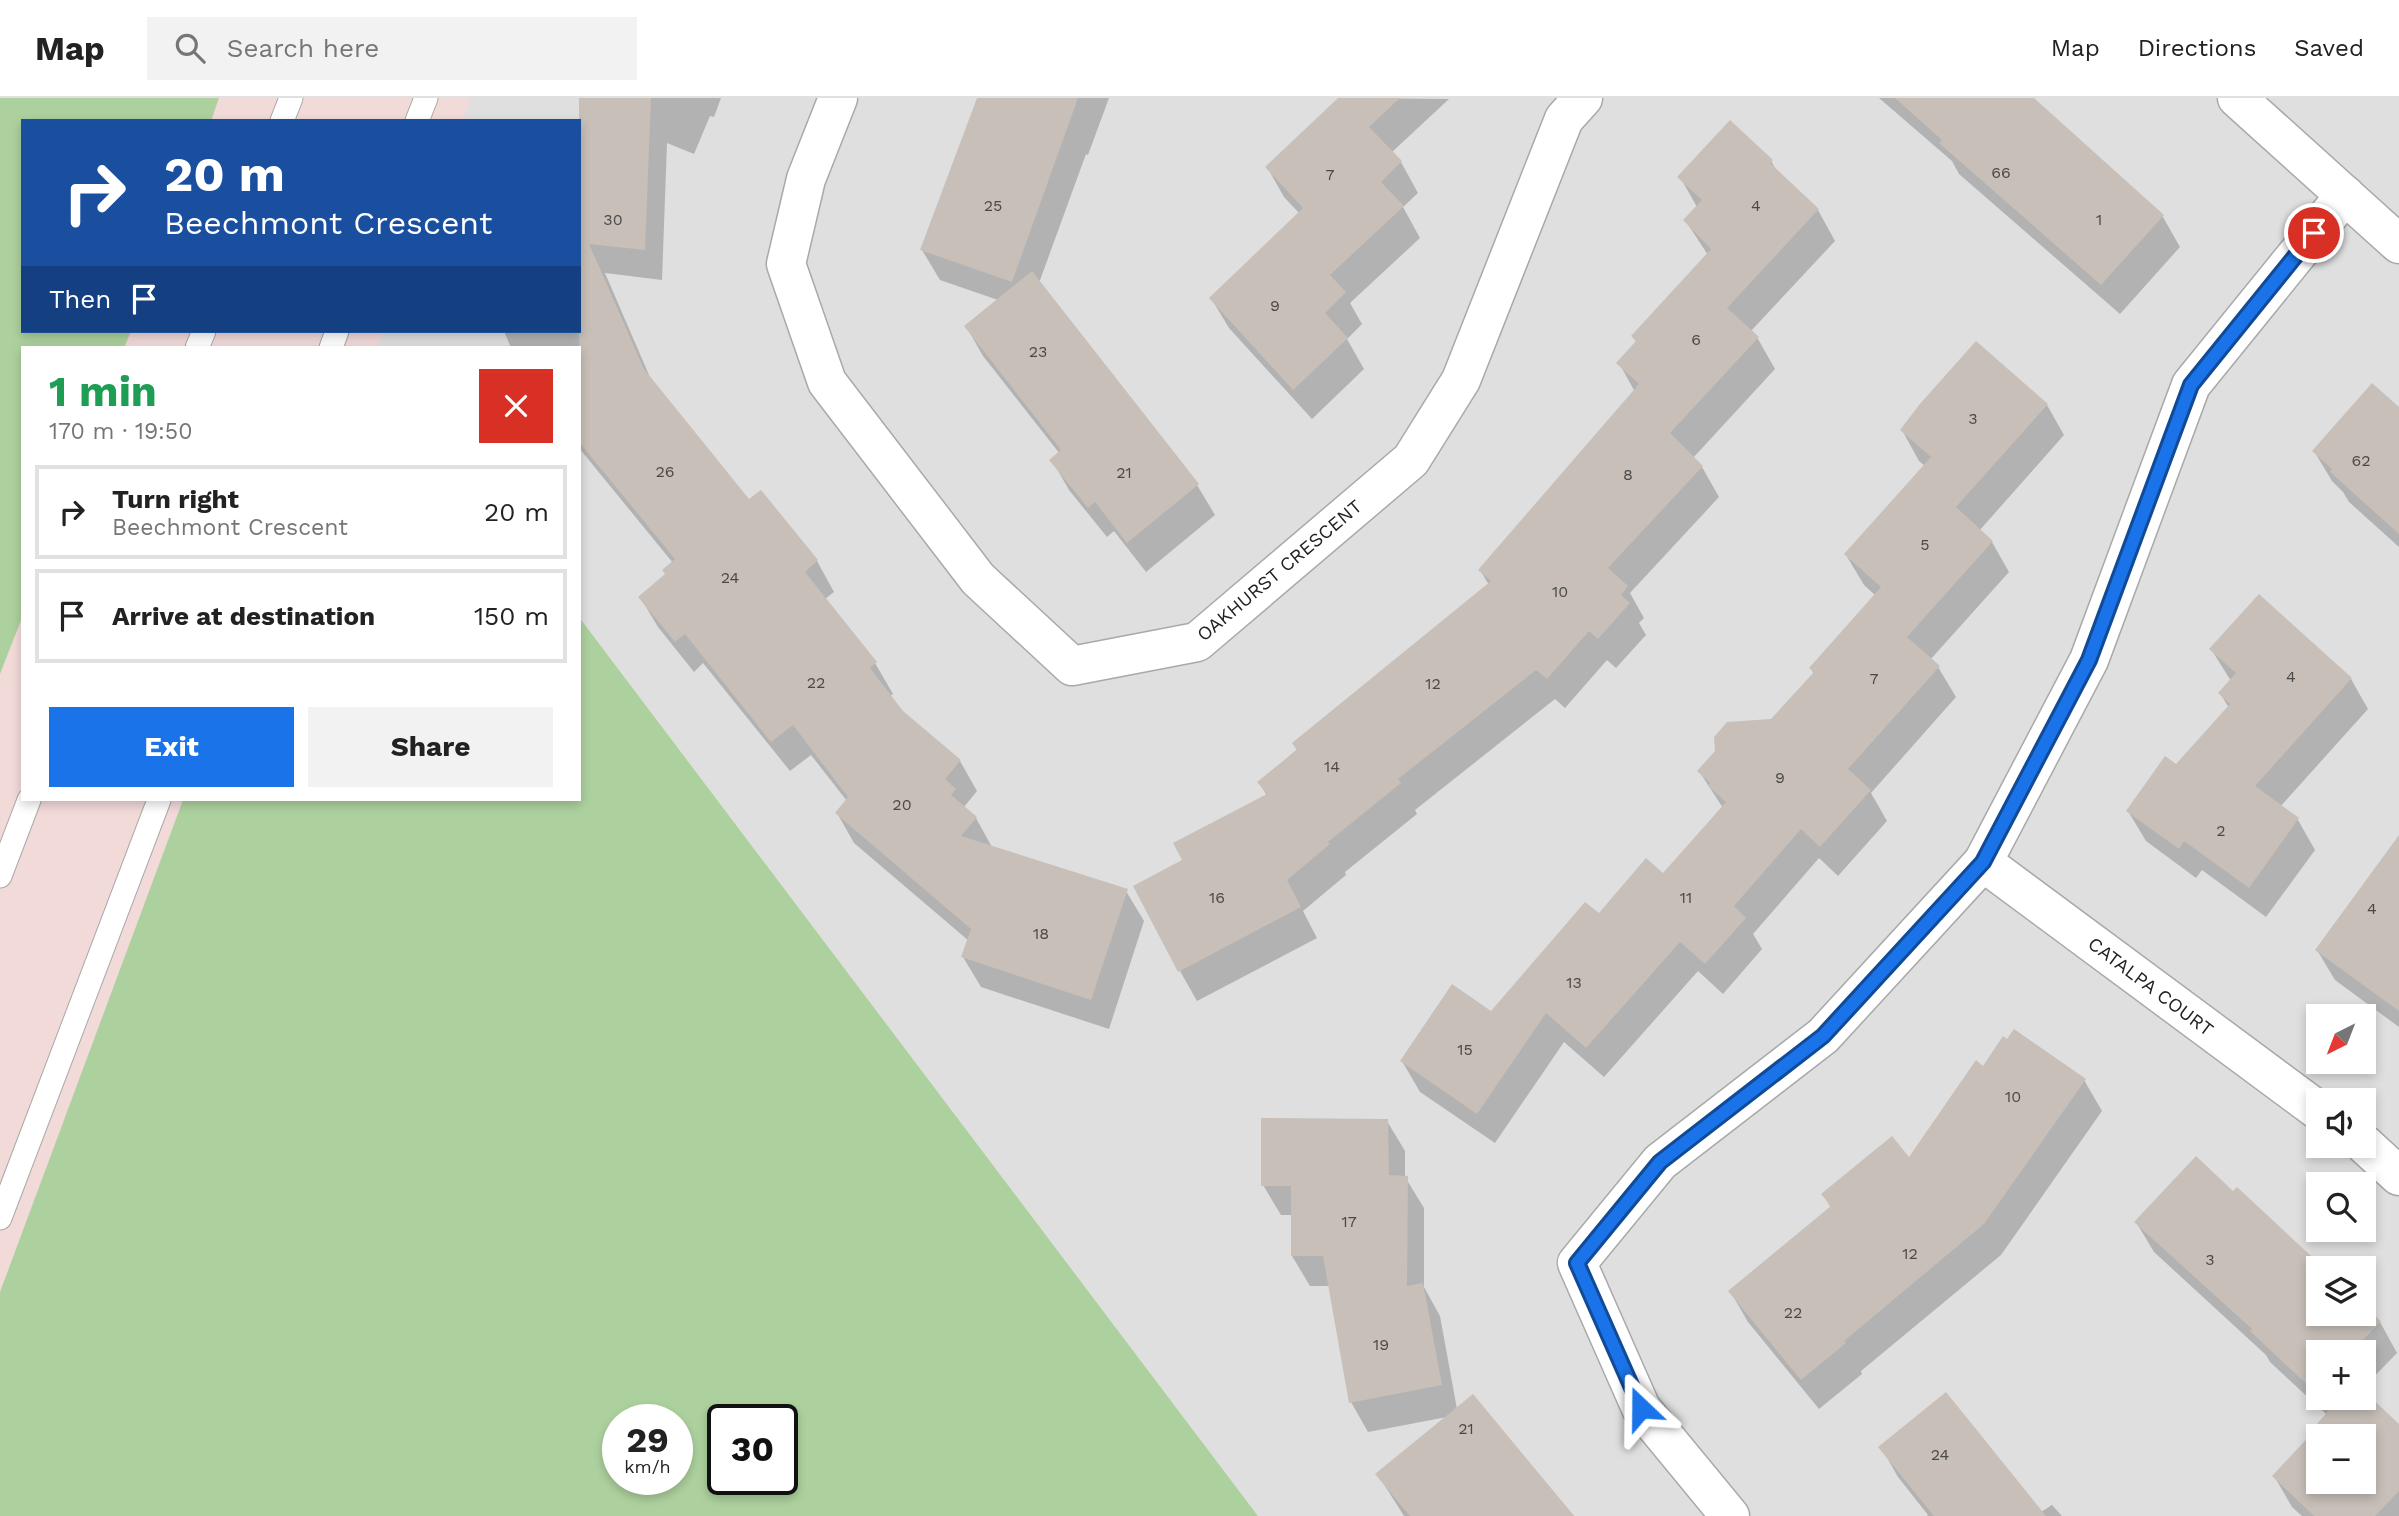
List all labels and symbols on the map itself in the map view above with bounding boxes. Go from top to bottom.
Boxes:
house number: 66 [1991,163,2011,182]
house number: 7 [1326,165,1335,184]
house number: 25 [984,196,1002,215]
house number: 4 [1751,196,1761,215]
pin [2284,203,2344,263]
house number: 30 [603,210,623,229]
house number: 1 [2096,210,2102,229]
house number: 9 [1270,296,1280,315]
house number: 6 [1691,330,1701,349]
house number: 23 [1029,342,1047,361]
house number: 3 [1968,409,1978,428]
house number: 62 [2351,451,2371,470]
house number: 26 [655,462,675,481]
house number: 21 [1116,463,1132,482]
house number: 8 [1623,465,1633,484]
street label: OAKHURST CRESCENT [1192,495,1367,646]
house number: 5 [1920,535,1930,554]
house number: 24 [721,568,740,587]
house number: 10 [1552,582,1568,601]
house number: 4 [2286,667,2296,686]
house number: 7 [1870,669,1879,688]
house number: 22 [807,673,825,692]
house number: 12 [1425,674,1441,693]
house number: 14 [1324,757,1340,776]
house number: 9 [1775,768,1785,787]
house number: 20 [892,795,912,814]
house number: 2 [2216,821,2226,840]
house number: 16 [1209,888,1225,907]
house number: 11 [1680,888,1692,907]
house number: 4 [2367,899,2377,918]
house number: 18 [1033,924,1049,943]
street label: CATALPA COURT [2084,932,2218,1041]
house number: 13 [1566,973,1582,992]
north arrow [2306,1004,2376,1074]
house number: 15 [1457,1040,1473,1059]
house number: 10 [2005,1087,2021,1106]
house number: 17 [1341,1212,1357,1231]
house number: 12 [1902,1244,1918,1263]
house number: 3 [2205,1250,2215,1269]
house number: 22 [1784,1303,1802,1322]
house number: 19 [1373,1335,1389,1354]
position arrow [1604,1371,1678,1445]
speed limit sign: 30 [707,1404,798,1495]
house number: 21 [1458,1419,1474,1438]
house number: 24 [1931,1445,1950,1464]

